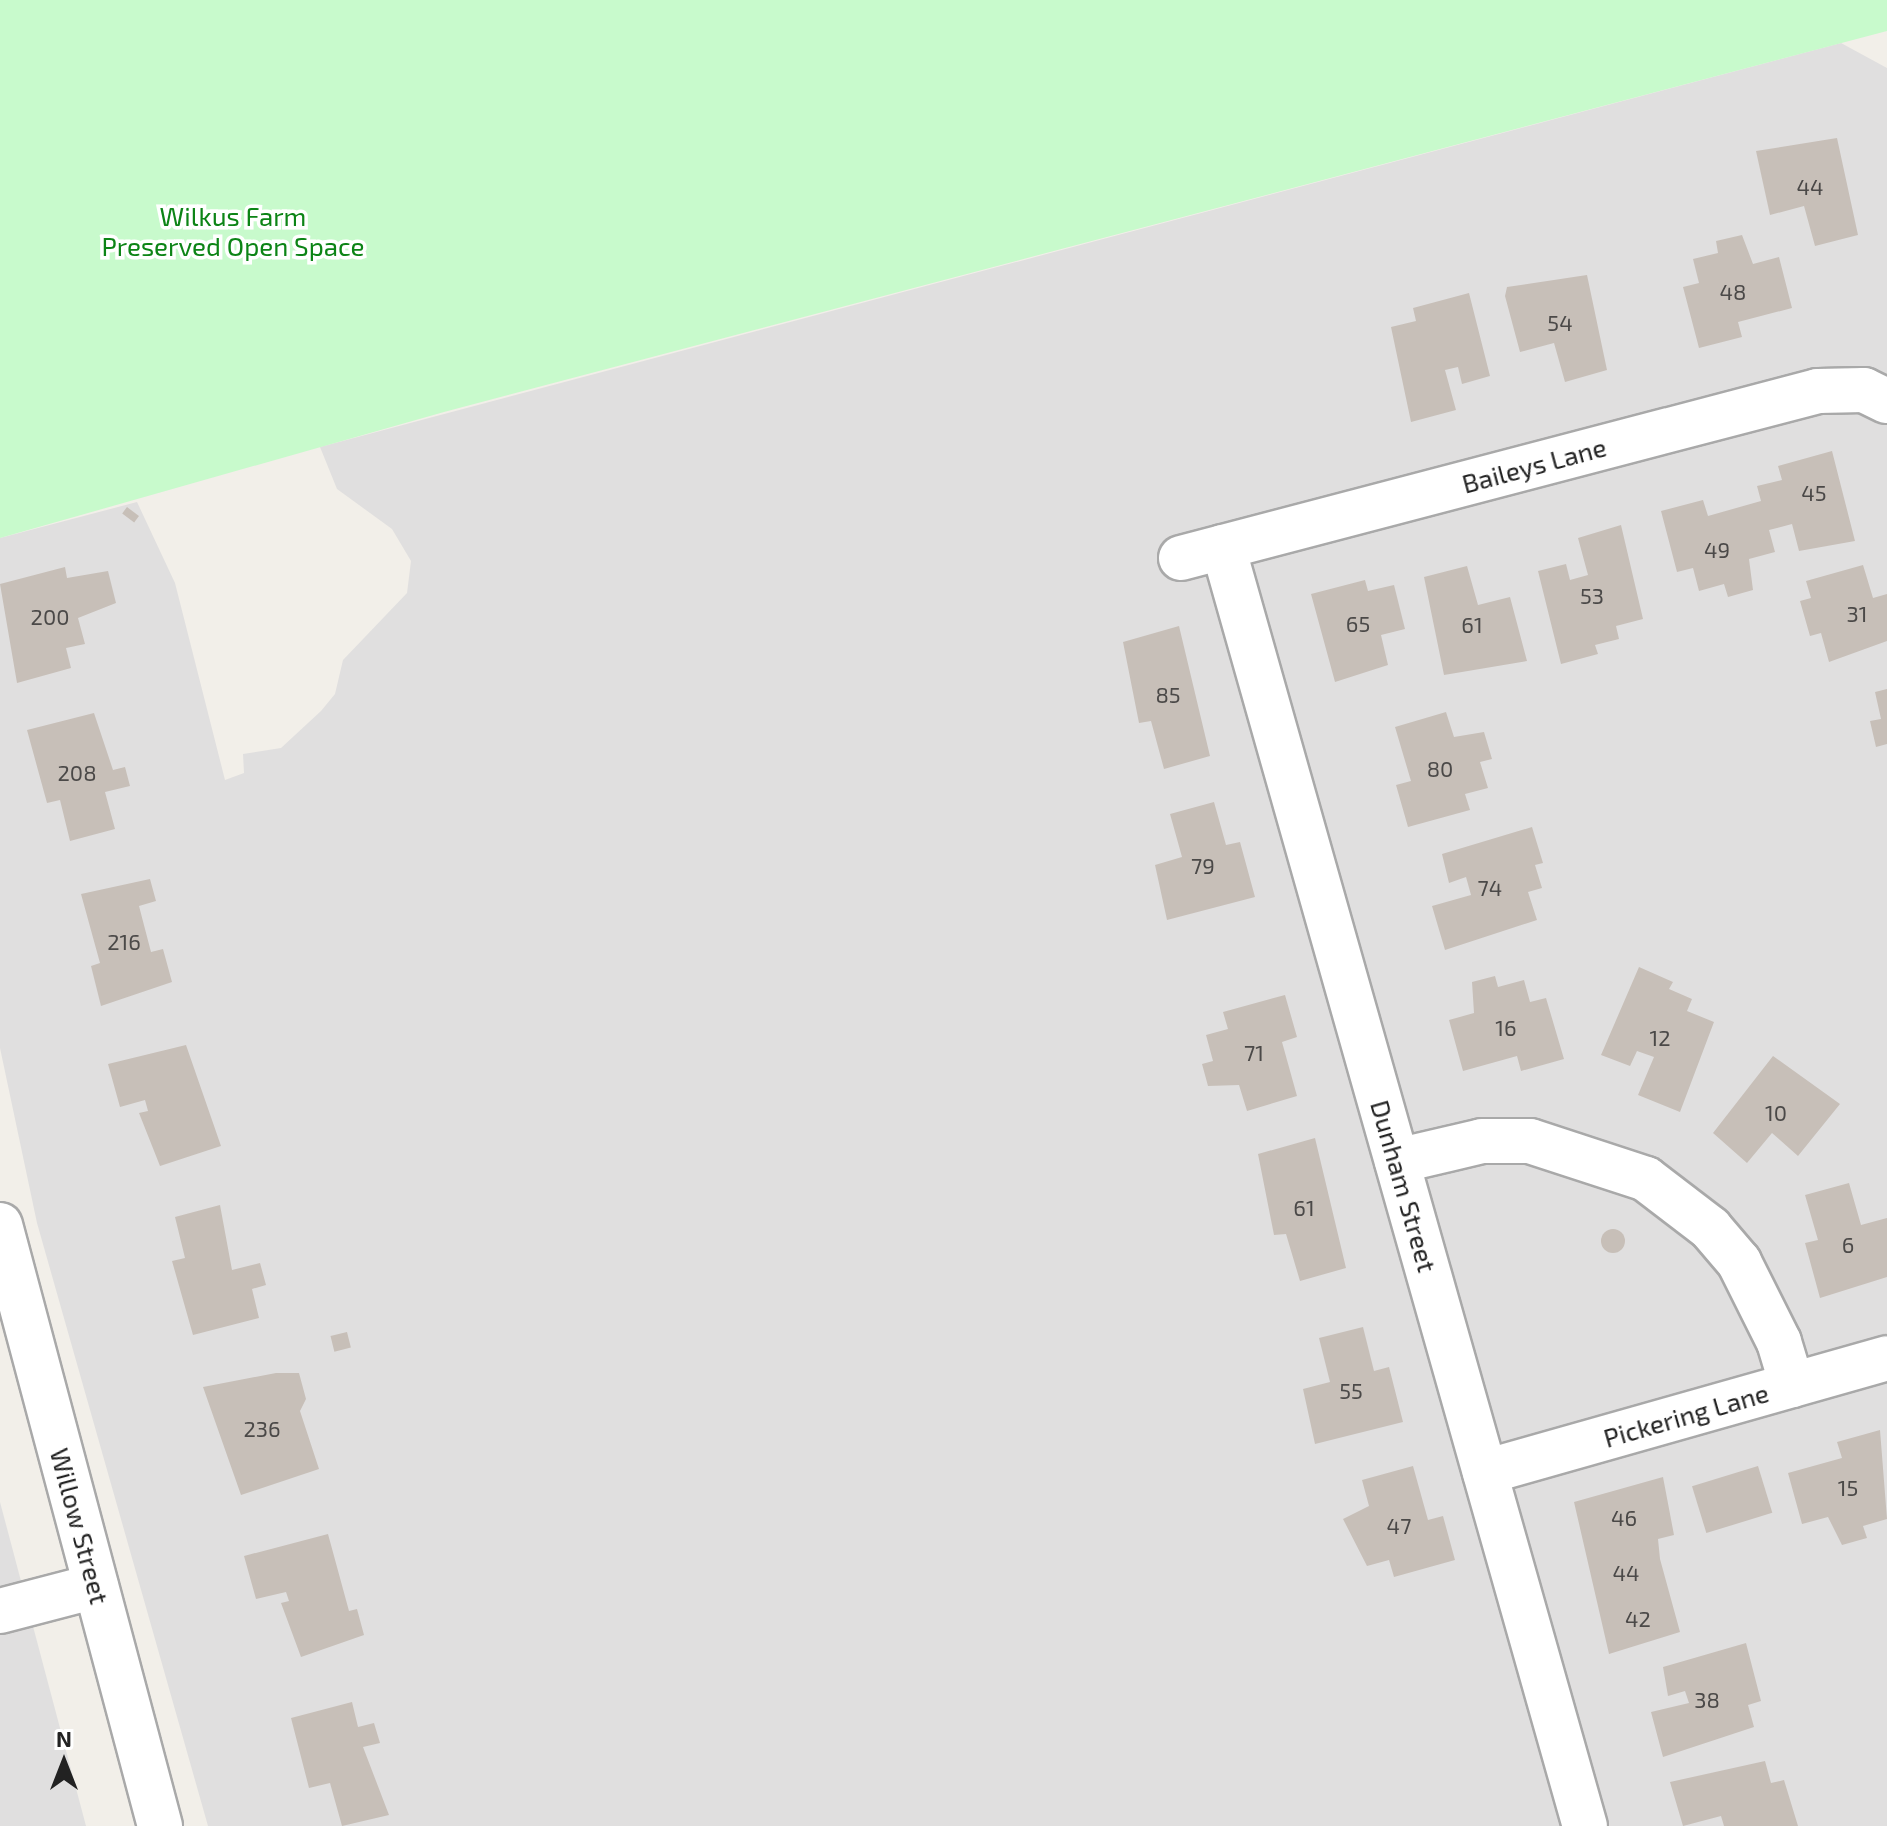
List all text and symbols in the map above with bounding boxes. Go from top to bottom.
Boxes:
house number: 44 [1796,174,1824,200]
park label: Wilkus Farm Preserved Open Space [102,200,364,262]
house number: 48 [1720,279,1746,305]
house number: 54 [1547,310,1573,336]
street label: Baileys Lane [1459,431,1609,499]
house number: 45 [1801,480,1827,506]
house number: 49 [1704,537,1730,563]
house number: 53 [1580,583,1604,609]
house number: 31 [1847,601,1867,627]
house number: 200 [31,604,69,630]
house number: 65 [1346,611,1370,637]
house number: 61 [1461,612,1483,638]
house number: 85 [1155,682,1181,708]
house number: 80 [1427,756,1453,782]
house number: 208 [58,760,96,786]
house number: 79 [1191,853,1215,879]
house number: 74 [1478,875,1502,901]
house number: 216 [107,929,141,955]
house number: 16 [1495,1015,1517,1041]
house number: 12 [1649,1025,1671,1051]
house number: 71 [1244,1040,1264,1066]
street label: Dunham Street [1365,1096,1443,1276]
house number: 10 [1765,1100,1787,1126]
house number: 61 [1293,1195,1315,1221]
house number: 6 [1842,1232,1854,1258]
street label: Pickering Lane [1600,1377,1772,1453]
house number: 55 [1339,1378,1363,1404]
house number: 236 [243,1416,281,1442]
street label: Willow Street [44,1444,116,1608]
house number: 15 [1838,1475,1858,1501]
house number: 46 [1611,1505,1637,1531]
house number: 47 [1387,1513,1411,1539]
house number: 44 [1612,1560,1640,1586]
house number: 42 [1625,1606,1651,1632]
house number: 38 [1694,1687,1720,1713]
north arrow [24,1722,104,1802]
text: N [56,1725,72,1751]

